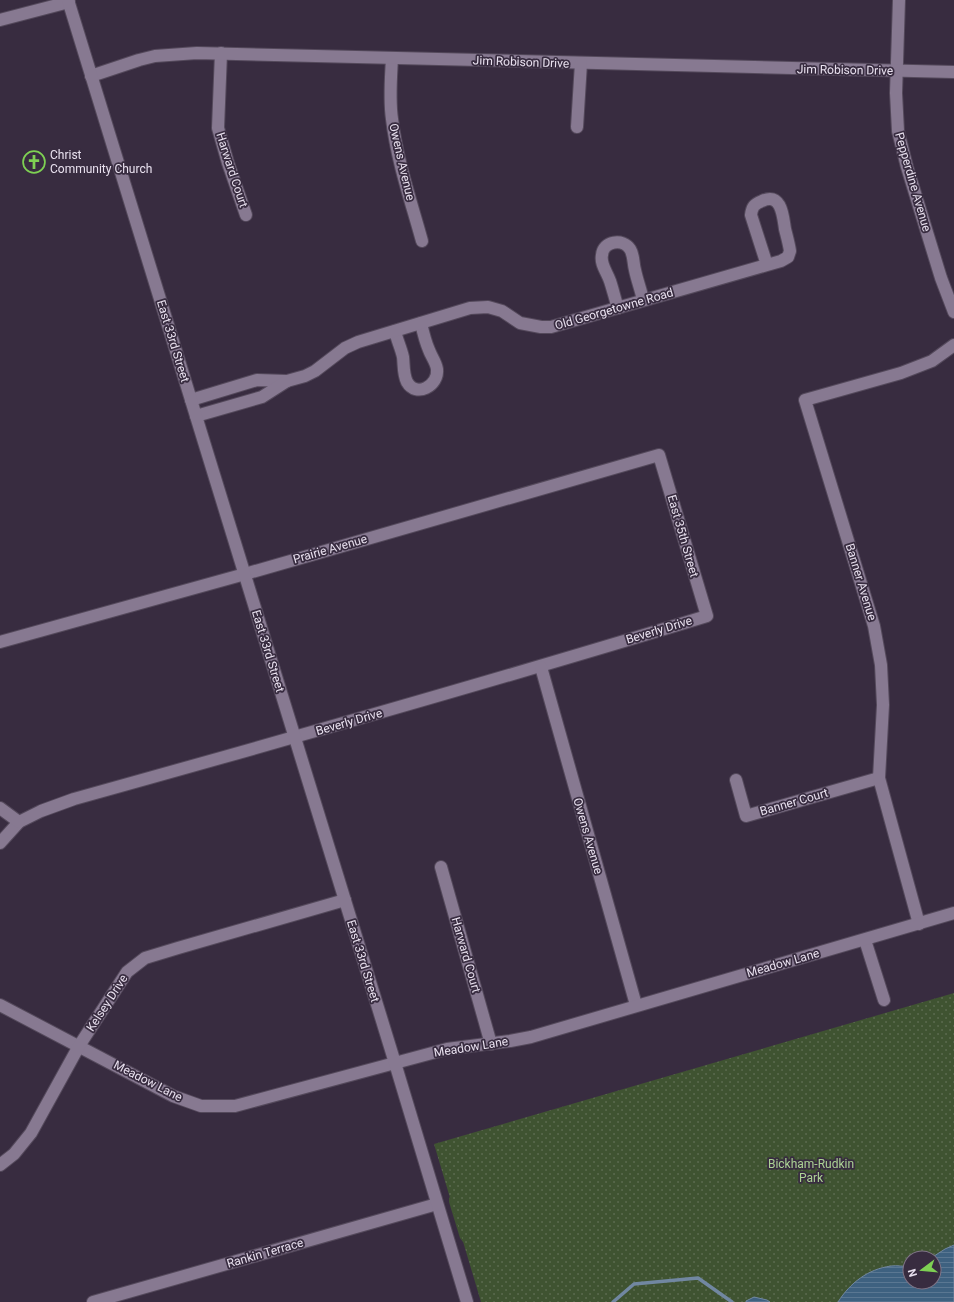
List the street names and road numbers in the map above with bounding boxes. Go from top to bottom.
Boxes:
street label: Jim Robison Drive [473,53,569,71]
street label: Jim Robison Drive [797,62,893,78]
street label: Owens Avenue [386,122,418,202]
street label: Harward Court [213,131,251,209]
street label: Pepperdine Avenue [892,131,934,233]
street label: Old Georgetowne Road [553,285,675,333]
street label: East 33rd Street [154,298,192,384]
street label: East 35th Street [665,493,701,579]
street label: Prairie Avenue [291,532,369,566]
street label: Banner Avenue [843,542,879,622]
street label: East 33rd Street [249,608,287,694]
street label: Beverly Drive [624,613,694,647]
street label: Beverly Drive [314,706,384,738]
street label: Banner Court [758,786,830,818]
street label: Owens Avenue [570,796,606,876]
street label: Harward Court [449,916,484,995]
street label: East 33rd Street [344,918,382,1004]
street label: Meadow Lane [745,946,821,980]
street label: Kelsey Drive [83,972,131,1034]
street label: Meadow Lane [433,1034,509,1060]
street label: Meadow Lane [111,1058,185,1104]
street label: Rankin Terrace [225,1235,305,1271]

